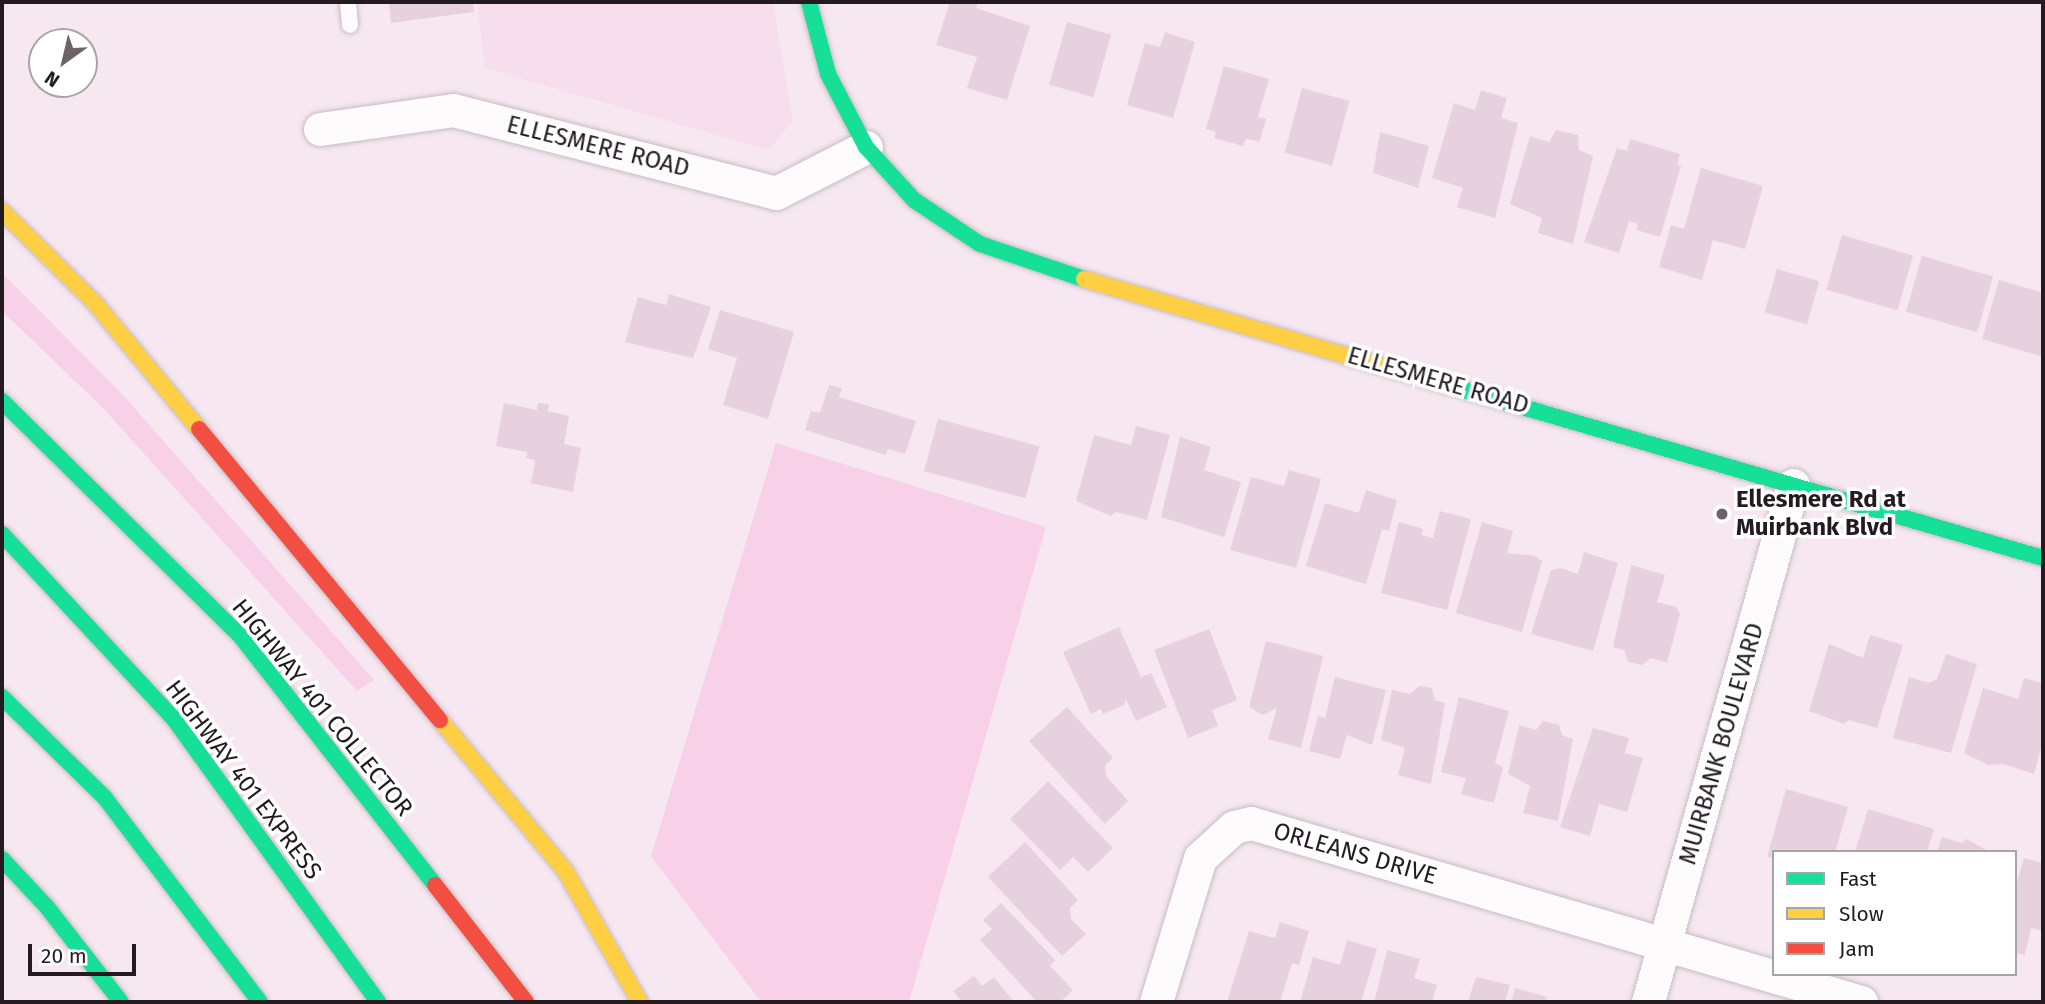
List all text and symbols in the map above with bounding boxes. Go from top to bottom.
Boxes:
north arrow [28,28,98,98]
text: N [40,66,64,92]
street label: ELLESMERE ROAD [504,110,692,184]
street label: ELLESMERE ROAD [1344,341,1532,421]
place label: Ellesmere Rd at Muirbank Blvd [1736,486,1906,542]
marker: Ellesmere Rd at Muirbank Blvd [1714,506,1730,522]
street label: HIGHWAY 401 COLLECTOR [226,594,418,822]
street label: MUIRBANK BOULEVARD [1674,620,1770,868]
street label: HIGHWAY 401 EXPRESS [159,675,327,885]
street label: ORLEANS DRIVE [1270,817,1440,891]
legend [1772,850,2017,976]
text: Fast [1839,866,1877,892]
text: Slow [1839,901,1884,927]
scale bar [32,930,140,974]
text: Jam [1839,936,1875,962]
text: 20 m [41,943,87,969]

